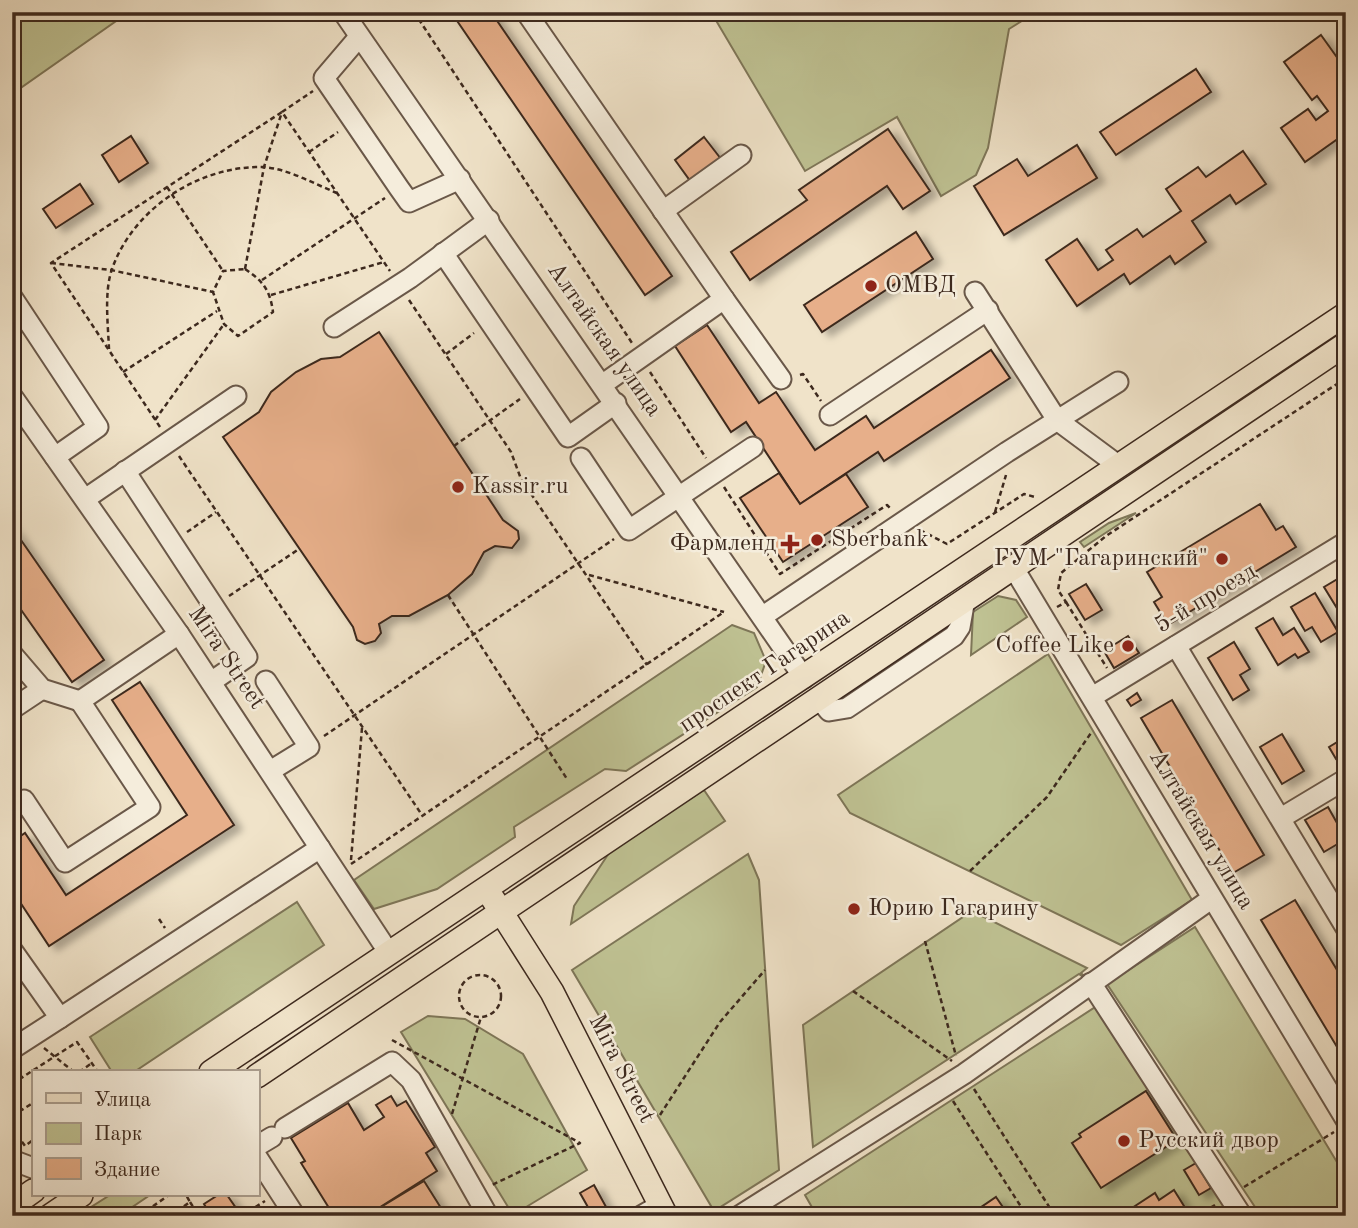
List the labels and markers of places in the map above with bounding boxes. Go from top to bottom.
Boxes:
place label: ОМВД [885,274,956,298]
marker: ОМВД [863,278,879,294]
place label: Kassir.ru [472,475,569,499]
marker: Kassir.ru [450,479,466,495]
place label: Sberbank [831,528,929,552]
place label: Фармленд [670,532,776,556]
marker: Sberbank [809,532,825,548]
marker: Фармленд [782,536,798,552]
place label: ГУМ "Гагаринский" [994,547,1208,571]
marker: ГУМ "Гагаринский" [1214,551,1230,567]
place label: Coffee Like [995,634,1114,658]
marker: Coffee Like [1120,638,1136,654]
place label: Юрию Гагарину [868,897,1039,921]
marker: Юрию Гагарину [846,901,862,917]
place label: Русский двор [1138,1129,1279,1153]
marker: Русский двор [1116,1133,1132,1149]

